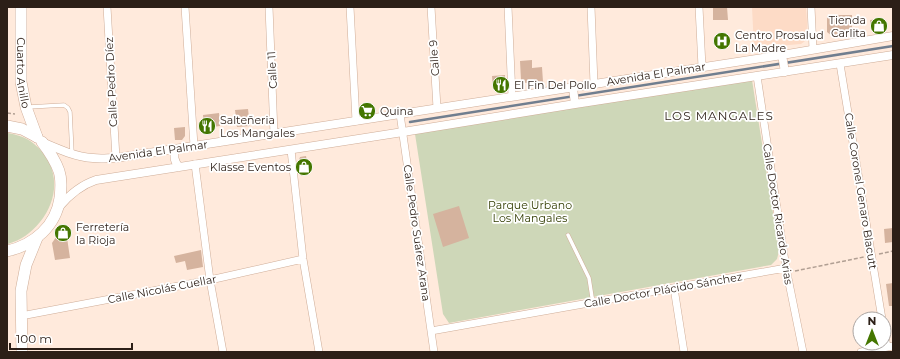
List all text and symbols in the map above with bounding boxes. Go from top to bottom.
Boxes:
place label: Tienda Carlita [829,13,866,40]
shop icon: Tienda Carlita [869,16,889,36]
place label: Centro Prosalud La Madre [735,28,824,55]
hospital icon: Centro Prosalud La Madre [712,31,732,51]
street label: Calle Pedro Díez [102,36,120,127]
street label: Cuarto Anillo [14,37,33,110]
street label: Calle 9 [426,39,442,77]
street label: Calle 11 [264,51,280,89]
street label: Avenida El Palmar [605,59,707,89]
restaurant icon: El Fin Del Pollo [491,75,511,95]
place label: El Fin Del Pollo [514,78,597,92]
supermarket icon: Quina [357,101,377,121]
place label: Quina [380,104,414,118]
district label: LOS MANGALES [664,108,774,123]
street label: Calle Coronel Genaro Blacutt [842,112,880,271]
place label: Salteñeria Los Mangales [220,113,296,140]
restaurant icon: Salteñeria Los Mangales [197,116,217,136]
street label: Avenida El Palmar [107,137,209,165]
street label: Calle Doctor Ricardo Arias [760,143,796,286]
shop icon: Klasse Eventos [294,157,314,177]
place label: Klasse Eventos [210,160,292,174]
street label: Calle Pedro Suárez Arana [400,164,434,302]
park label: Parque Urbano Los Mangales [488,198,572,225]
place label: Ferretería la Rioja [76,220,129,247]
shop icon: Ferretería la Rioja [53,223,73,243]
street label: Calle Doctor Plácido Sánchez [583,269,744,311]
street label: Calle Nicolás Cuellar [106,272,218,306]
north arrow [852,311,892,351]
text: N [868,314,876,328]
scale bar [10,325,132,351]
text: 100 m [16,331,52,346]

